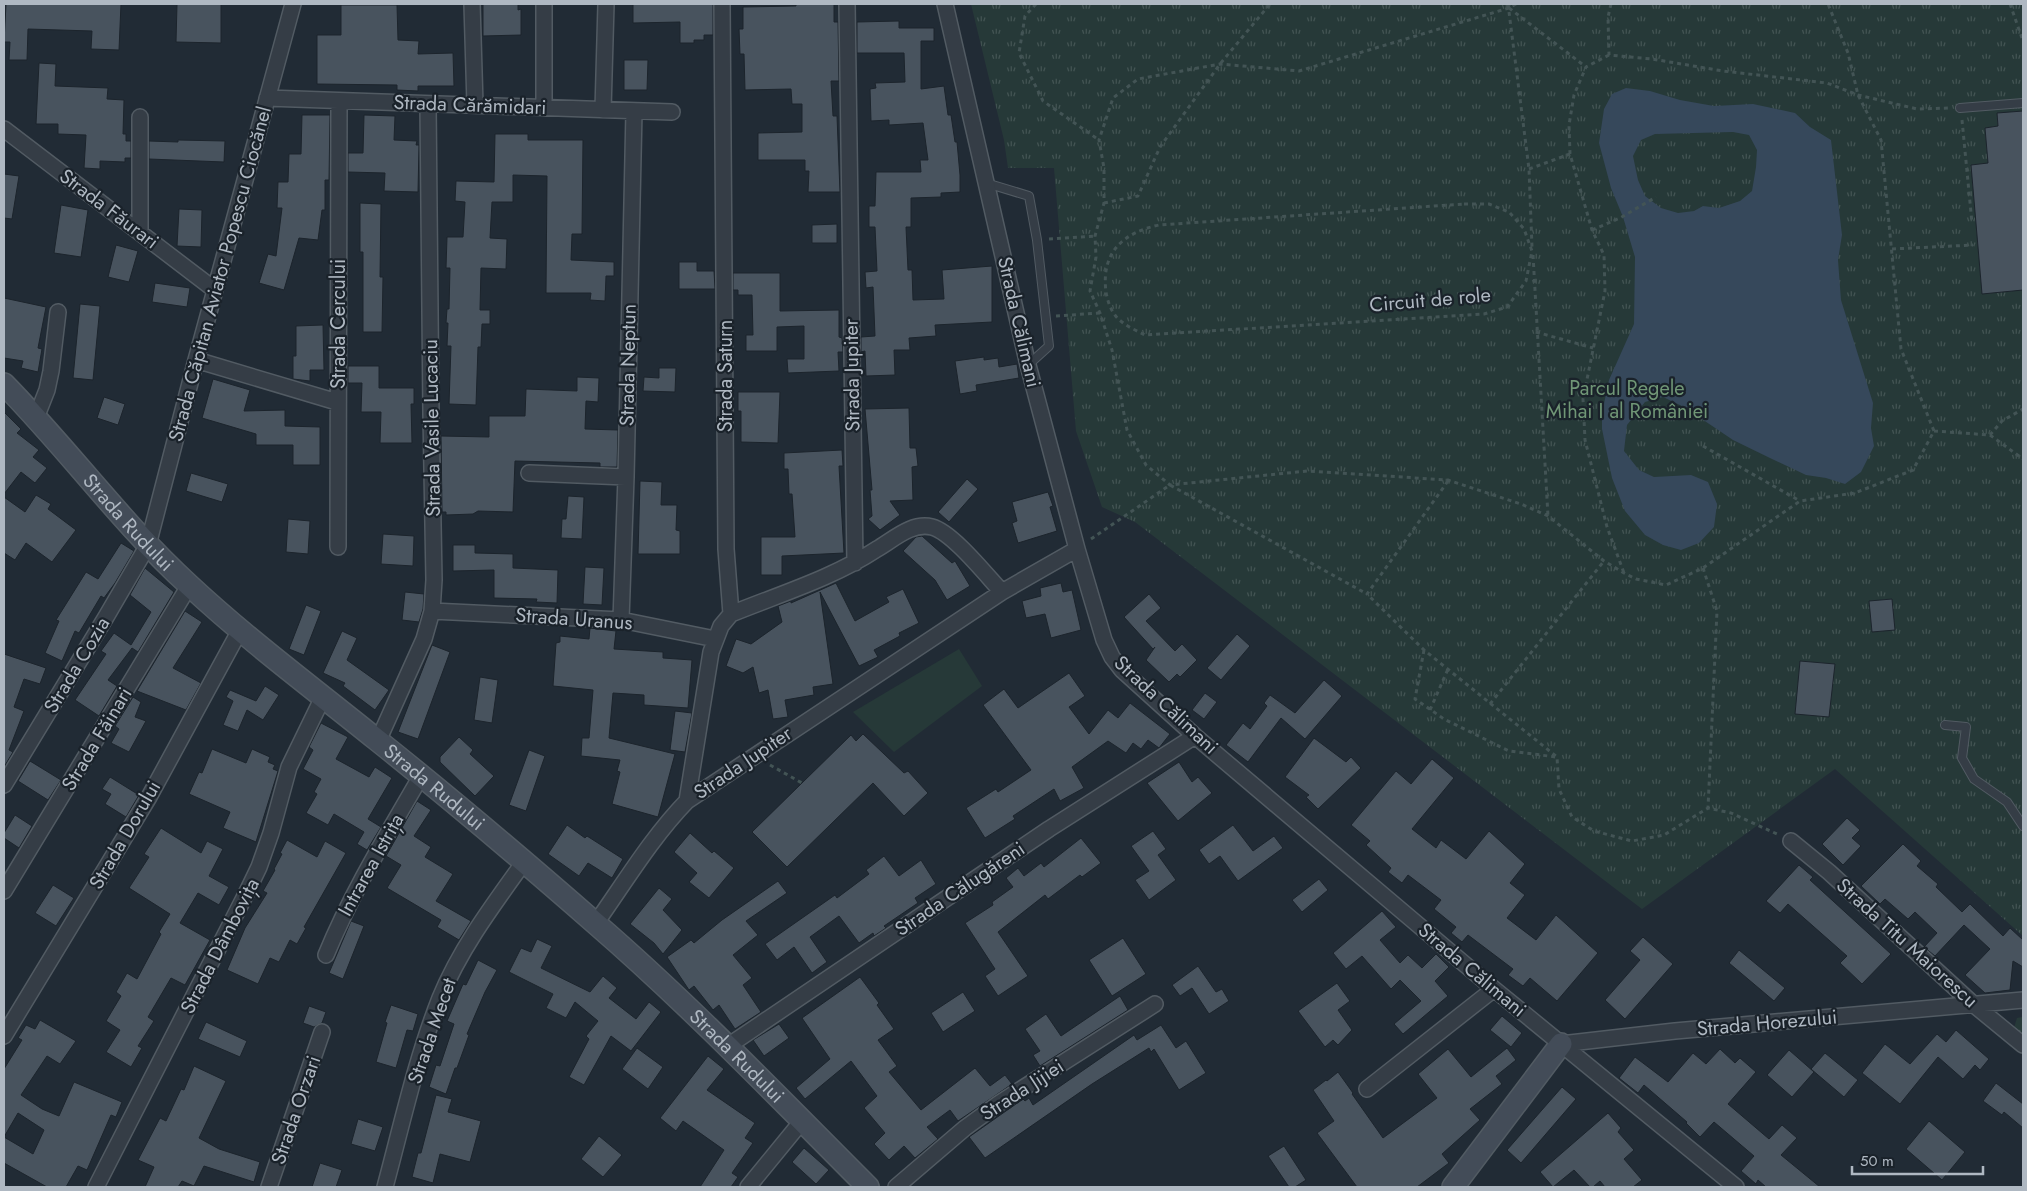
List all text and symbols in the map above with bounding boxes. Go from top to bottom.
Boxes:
street label: Strada Cărămidari [393,88,547,122]
street label: Strada Căpitan Aviator Popescu Ciocănel [161,103,279,445]
street label: Strada Făurari [53,162,165,256]
street label: Strada Călimani [990,254,1048,390]
street label: Strada Cercului [324,259,353,389]
street label: Circuit de role [1368,280,1492,320]
street label: Strada Neptun [612,304,644,426]
street label: Strada Jupiter [837,318,867,432]
street label: Strada Saturn [711,320,740,432]
street label: Strada Vasile Lucaciu [416,339,448,517]
park label: Parcul Regele Mihai I al României [1546,374,1708,426]
street label: Strada Rudului [76,467,181,578]
street label: Strada Uranus [514,600,634,638]
street label: Strada Cozia [37,611,117,719]
street label: Strada Călimani [1107,649,1225,761]
street label: Strada Făinari [55,682,139,796]
street label: Strada Jupiter [688,719,798,807]
street label: Strada Rudului [378,736,491,837]
street label: Strada Dorului [82,775,168,895]
street label: Intrarea Istrița [331,808,411,922]
street label: Strada Călugăreni [889,835,1031,943]
street label: Strada Titu Maiorescu [1830,871,1984,1015]
street label: Strada Dâmbovița [173,873,267,1019]
street label: Strada Călimani [1412,916,1532,1024]
street label: Strada Mecet [400,974,464,1088]
street label: Strada Rudului [683,1002,791,1109]
street label: Strada Horezului [1696,1002,1838,1044]
street label: Strada Orzari [264,1052,328,1168]
street label: Strada Jijiei [974,1052,1070,1128]
scale bar [1852,1144,1983,1176]
text: 50 m [1860,1150,1894,1172]

